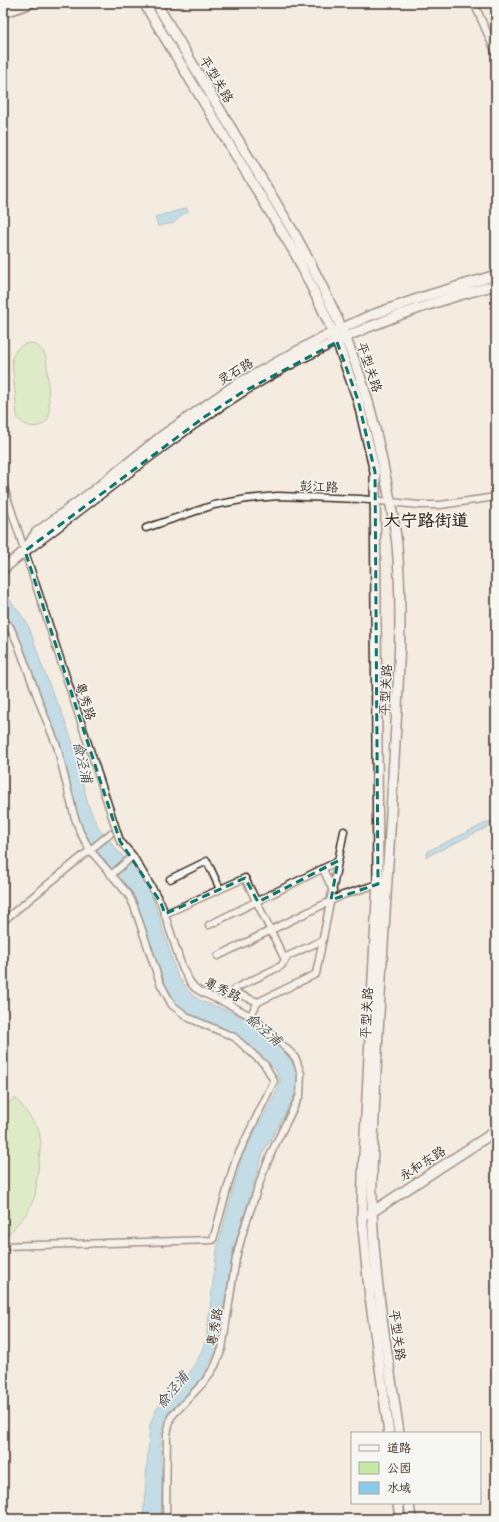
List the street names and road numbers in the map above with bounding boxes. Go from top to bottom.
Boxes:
street label: 平型关路 [196,53,237,106]
street label: 平型关路 [353,340,386,395]
street label: 灵石路 [214,354,256,389]
street label: 彭江路 [299,477,339,496]
street label: 平型关路 [376,664,395,716]
street label: 粤秀路 [71,680,100,722]
street label: 粤秀路 [202,973,244,1006]
street label: 平型关路 [357,987,376,1039]
street label: 永和东路 [396,1142,449,1185]
street label: 粤秀路 [203,1306,226,1348]
street label: 平型关路 [385,1308,410,1362]

